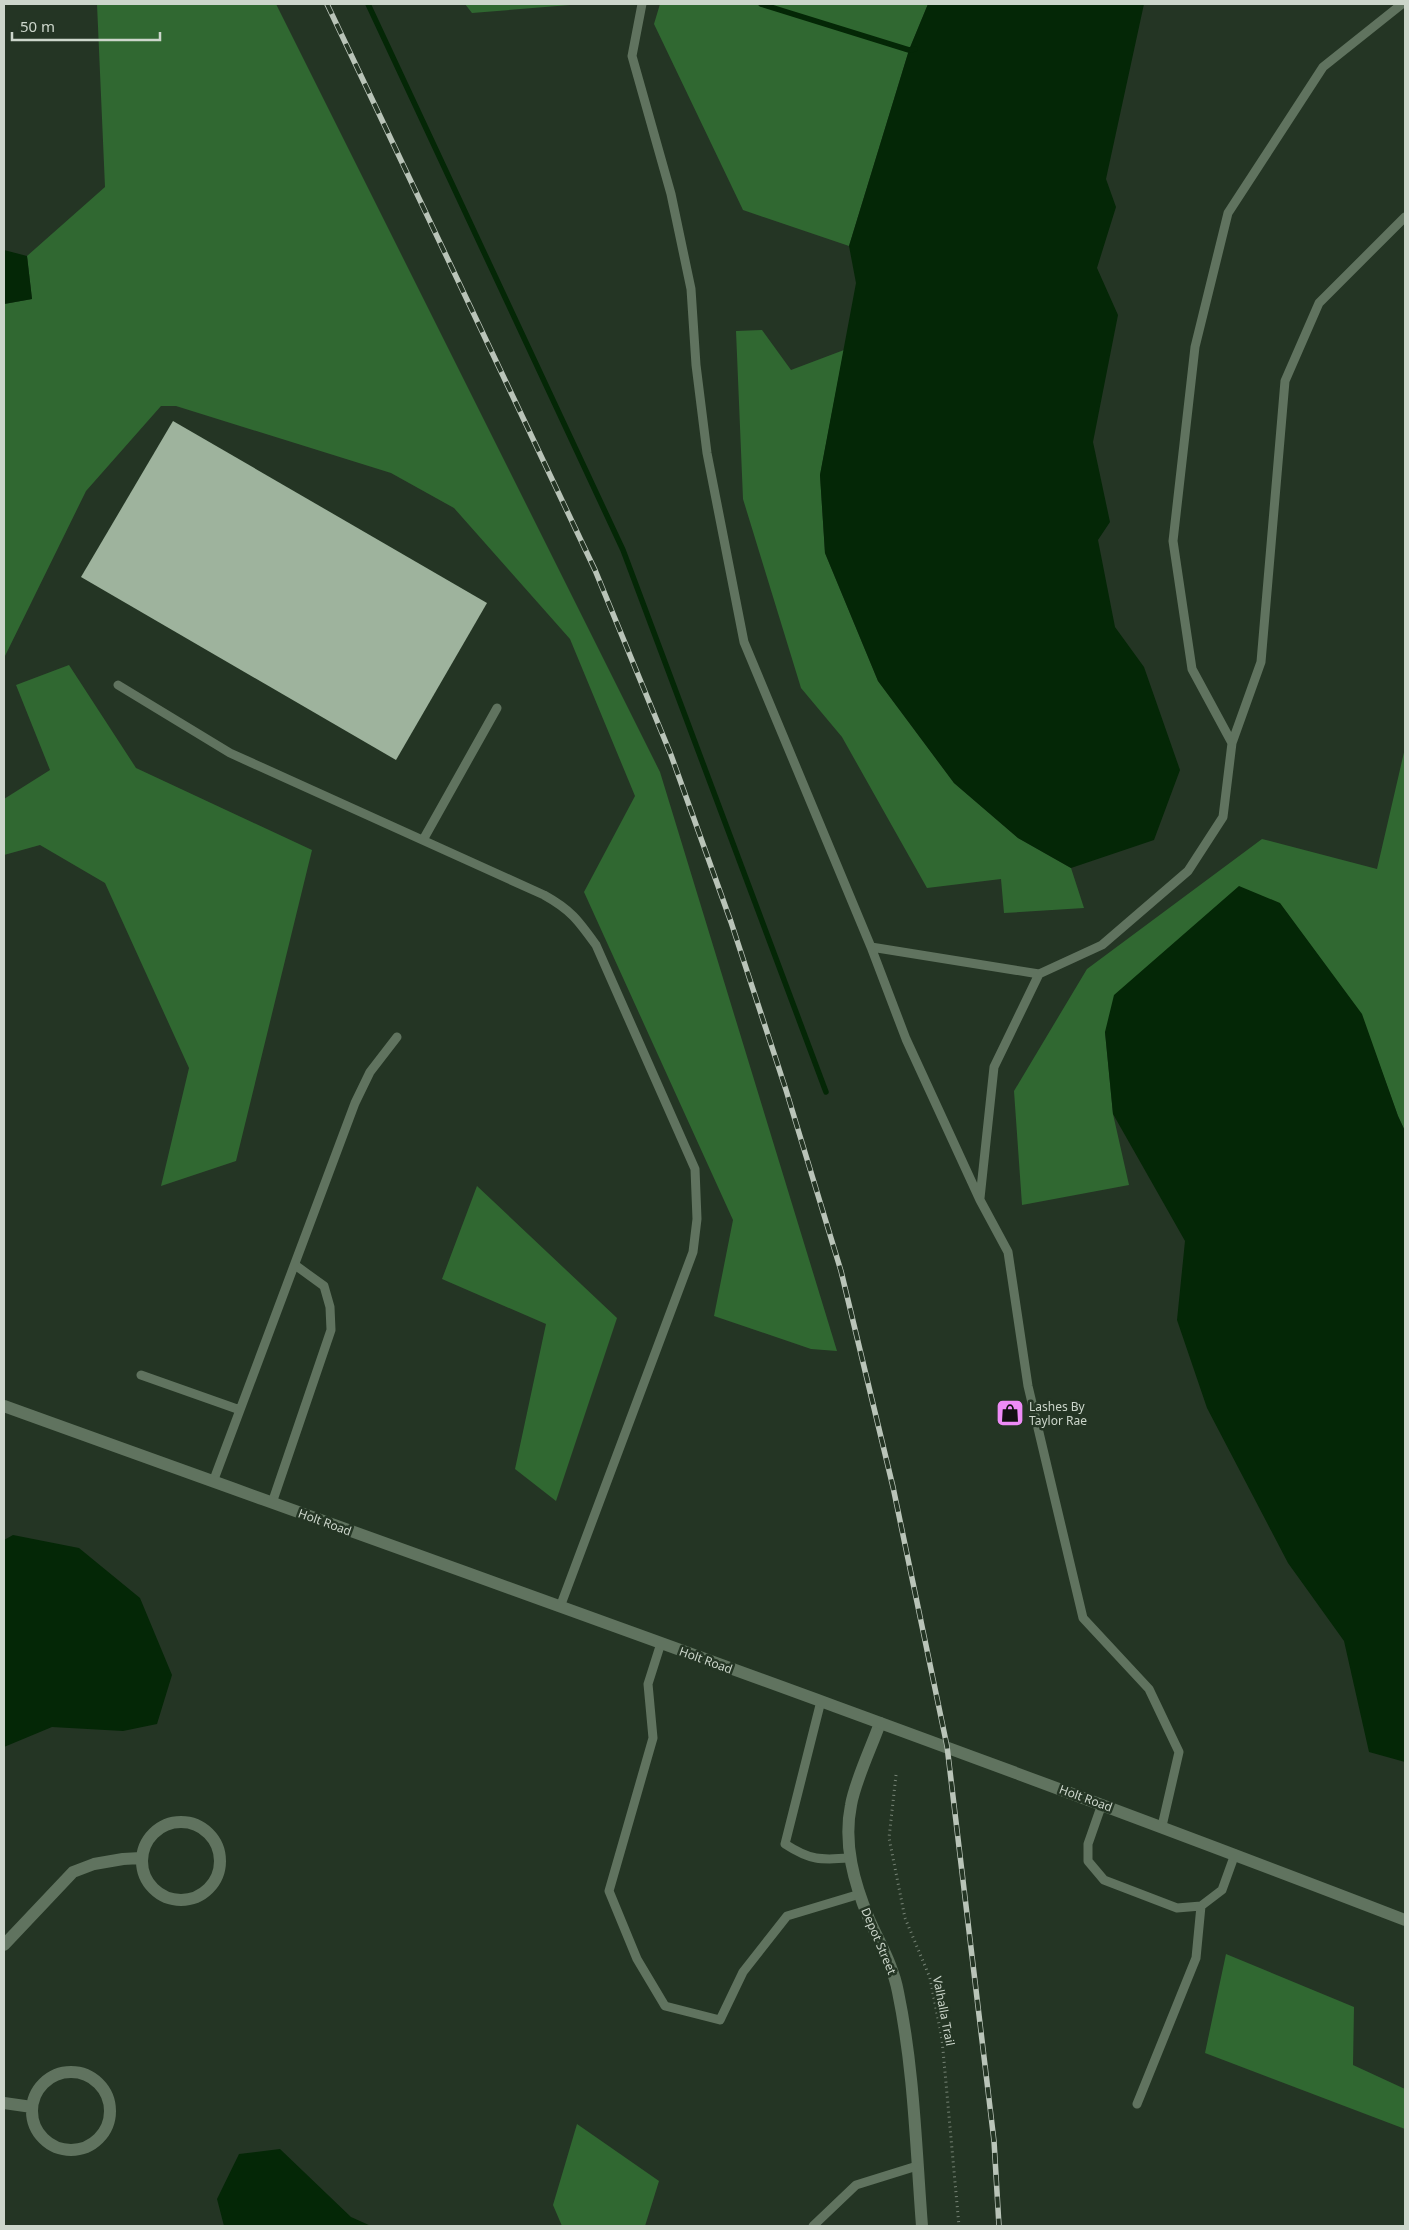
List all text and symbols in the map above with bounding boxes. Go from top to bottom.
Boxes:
scale bar [12,10,160,42]
text: 50 m [20,16,55,36]
shop icon: Lashes By Taylor Rae [995,1398,1025,1428]
place label: Lashes By Taylor Rae [1029,1398,1087,1429]
street label: Holt Road [296,1505,354,1539]
street label: Holt Road [677,1643,735,1677]
street label: Holt Road [1057,1781,1115,1815]
street label: Depot Street [857,1905,901,1978]
street label: Valhalla Trail [929,1975,959,2047]

